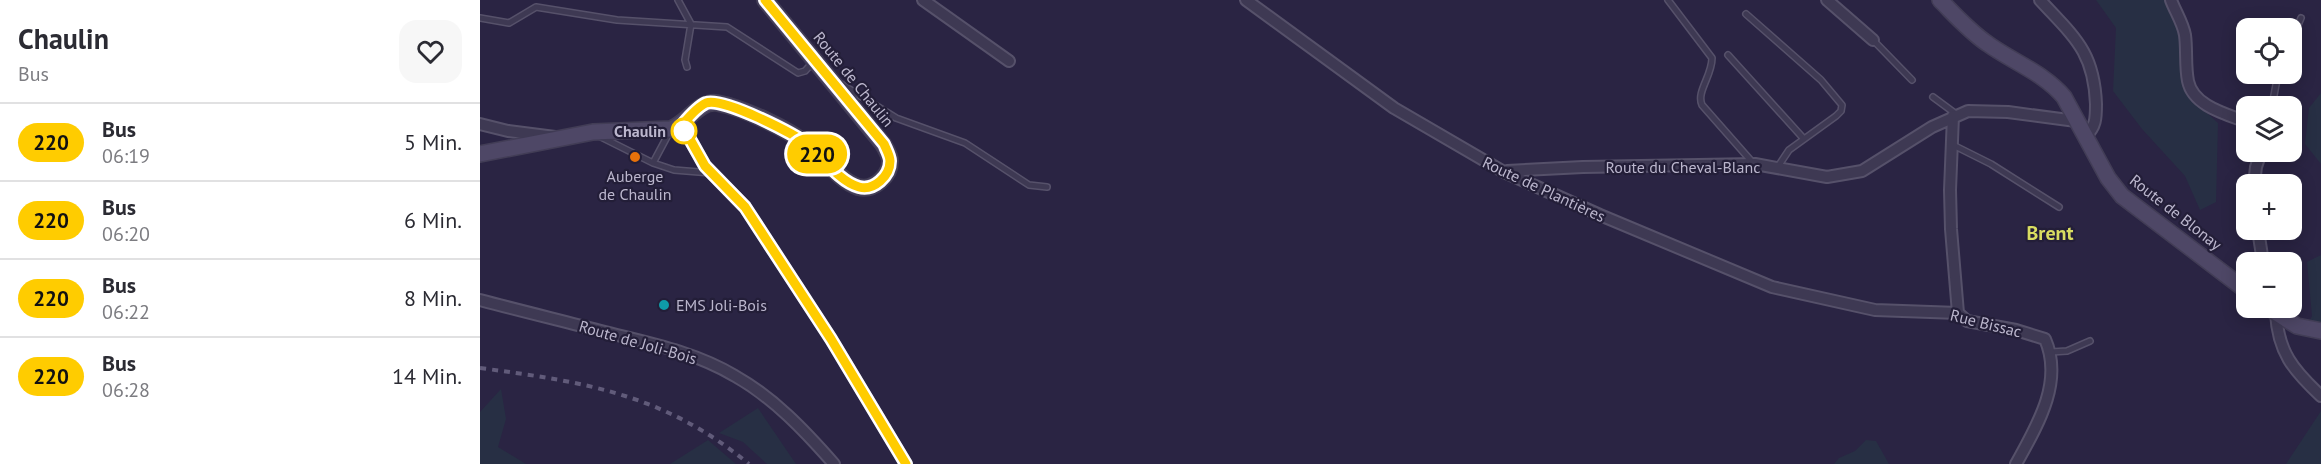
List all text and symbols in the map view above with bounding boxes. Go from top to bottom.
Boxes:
map controls [2236,18,2302,318]
button: locate [2236,18,2302,84]
text: Chaulin [18,20,109,57]
button: heart [399,20,462,83]
street label: Route de Chaulin [809,27,899,131]
text: Bus [18,61,49,87]
button: layers [2236,96,2302,162]
text: Bus [102,115,136,143]
marker: Chaulin [671,118,697,144]
place label: Chaulin [614,121,666,141]
text: 5 Min. [404,128,462,156]
text: 220 [33,129,69,156]
line badge: 220 [782,134,852,174]
text: 220 [799,141,835,168]
text: 06:19 [102,143,150,169]
marker: Auberge de Chaulin [628,150,642,164]
street label: Route de Plantières [1479,152,1609,226]
street label: Route du Cheval-Blanc [1606,157,1760,177]
place label: Auberge de Chaulin [598,166,672,204]
street label: Route de Blonay [2126,170,2226,254]
button: + [2236,174,2302,240]
text: Bus [102,193,136,221]
text: 6 Min. [404,206,462,234]
text: 220 [33,207,69,234]
district label: Brent [2027,220,2073,246]
text: 06:20 [102,221,150,247]
button: − [2236,252,2302,318]
text: Bus [102,271,136,299]
text: 8 Min. [404,284,462,312]
text: 220 [33,285,69,312]
place label: EMS Joli-Bois [676,295,767,315]
marker: EMS Joli-Bois [657,298,671,312]
text: 06:22 [102,299,150,325]
street label: Rue Bissac [1948,305,2024,341]
street label: Route de Joli-Bois [577,316,699,368]
text: Bus [102,349,136,377]
text: 14 Min. [392,362,462,390]
text: 220 [33,363,69,390]
text: 06:28 [102,377,150,403]

